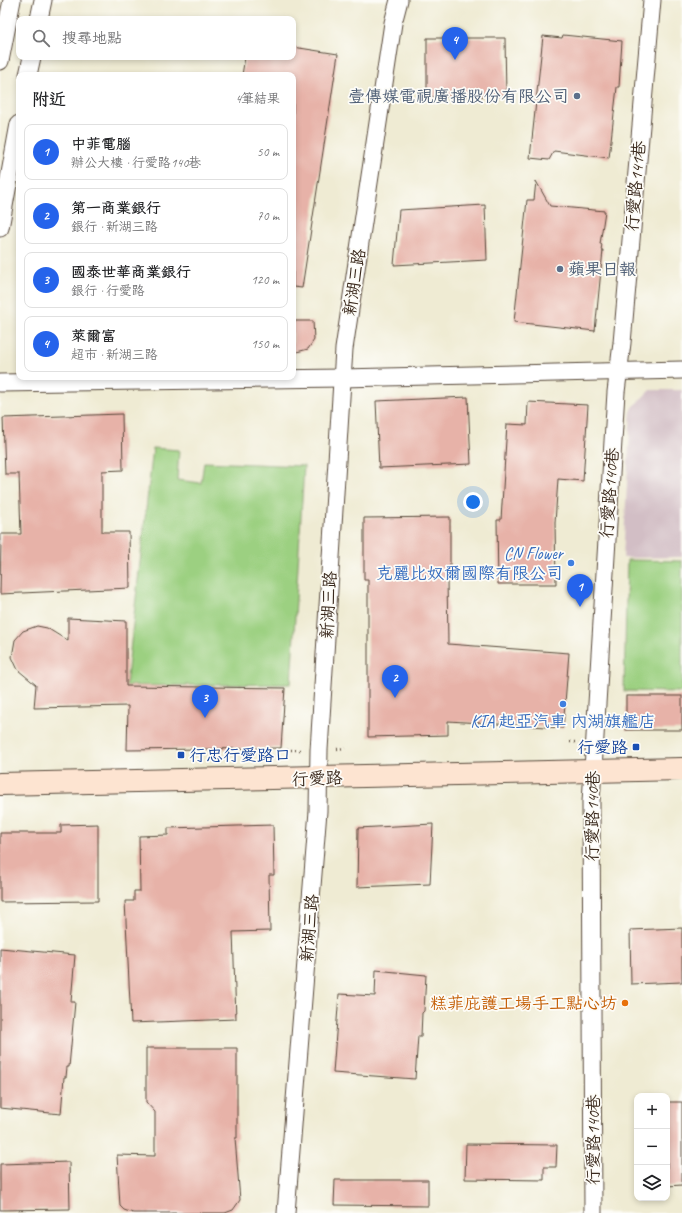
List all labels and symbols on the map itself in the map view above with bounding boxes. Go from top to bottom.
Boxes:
pin: 4 [442,27,468,60]
place label: 壹傳媒電視廣播股份有限公司 [348,86,569,107]
marker: 壹傳媒電視廣播股份有限公司 [572,91,582,101]
street label: 行愛路141巷 [621,139,650,232]
street label: 新湖三路 [339,247,370,317]
place label: 蘋果日報 [568,259,636,280]
marker: 蘋果日報 [555,264,565,274]
street label: 行愛路140巷 [596,446,623,539]
your location [463,492,483,512]
place label: CN Flower 克麗比奴爾國際有限公司 [376,543,565,584]
marker: CN Flower 克麗比奴爾國際有限公司 [566,558,576,568]
street label: 新湖三路 [316,571,341,640]
pin: 1 [567,574,593,607]
pin: 2 [382,665,408,698]
pin: 3 [192,685,218,718]
marker: KIA 起亞汽車 內湖旗艦店 [558,699,568,709]
place label: KIA 起亞汽車 內湖旗艦店 [470,711,656,732]
place label: 行愛路 [577,737,628,758]
marker: 行愛路 [631,742,641,752]
place label: 行忠行愛路口 [189,745,291,766]
marker: 行忠行愛路口 [176,750,186,760]
street label: 行愛路 [291,767,343,790]
street label: 行愛路140巷 [581,769,604,862]
street label: 新湖三路 [296,893,323,963]
place label: 糕菲庇護工場手工點心坊 [430,993,617,1014]
marker: 糕菲庇護工場手工點心坊 [620,998,630,1008]
street label: 行愛路140巷 [583,1094,604,1185]

